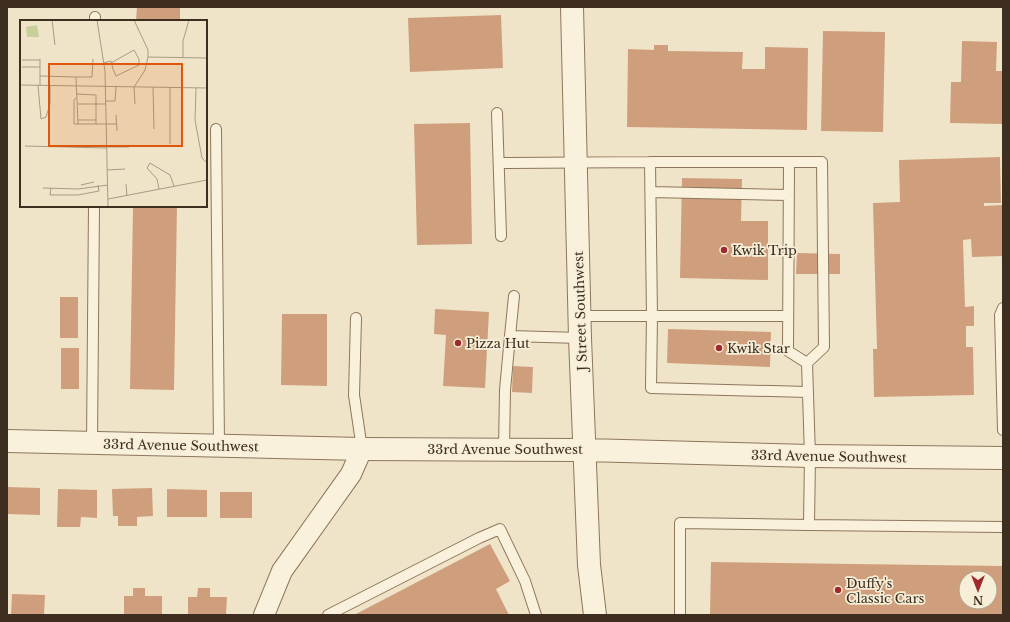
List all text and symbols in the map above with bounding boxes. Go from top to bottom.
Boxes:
inset map [20,20,207,207]
place label: Kwik Trip [732,242,797,259]
marker: Kwik Trip [719,245,729,255]
street label: J Street Southwest [570,251,591,373]
place label: Pizza Hut [466,335,530,352]
marker: Pizza Hut [453,338,463,348]
place label: Kwik Star [727,340,791,357]
marker: Kwik Star [714,343,724,353]
street label: 33rd Avenue Southwest [103,436,259,455]
street label: 33rd Avenue Southwest [427,441,583,458]
street label: 33rd Avenue Southwest [751,447,907,466]
north arrow [958,570,998,610]
place label: Duffy's Classic Cars [846,575,925,607]
marker: Duffy's Classic Cars [833,585,843,595]
text: N [972,593,983,607]

